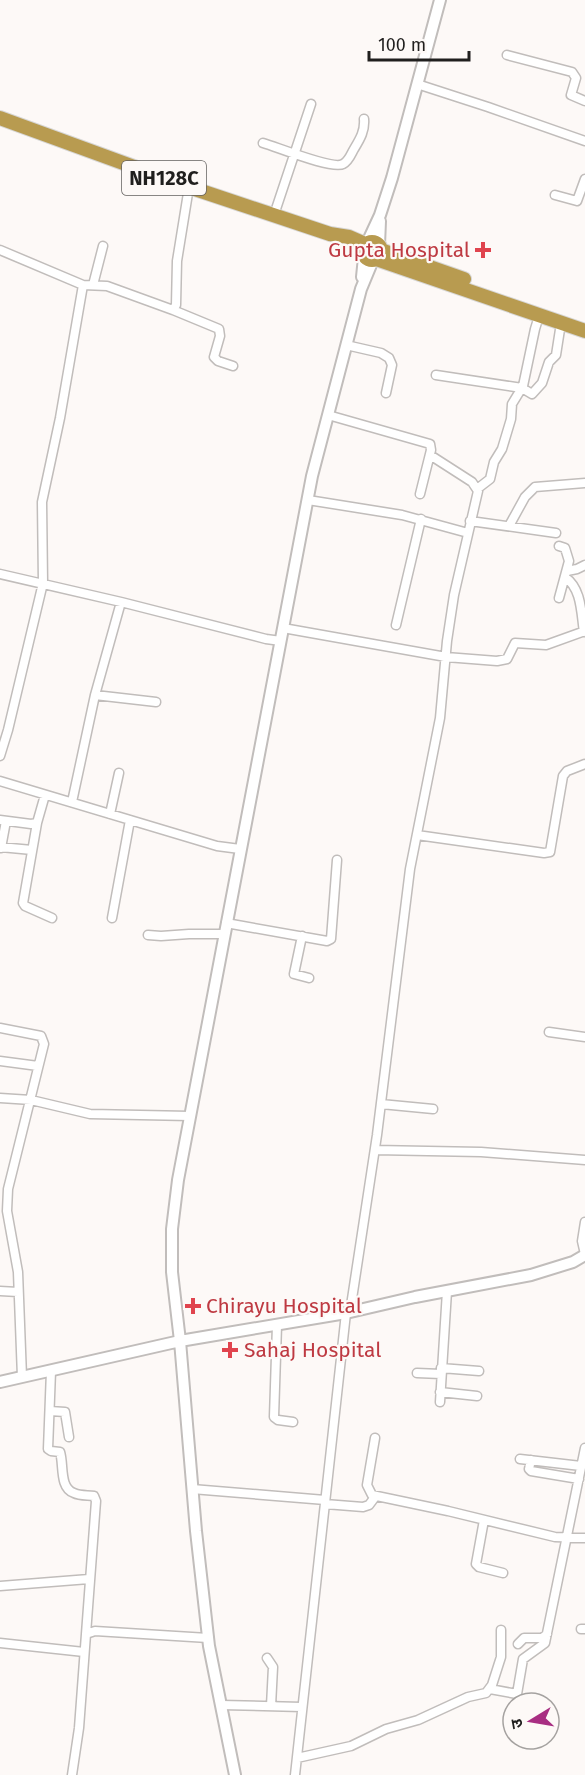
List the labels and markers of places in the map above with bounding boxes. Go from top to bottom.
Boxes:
place label: Gupta Hospital [328,237,470,263]
marker: Gupta Hospital [474,241,492,259]
place label: Chirayu Hospital [206,1293,362,1319]
marker: Chirayu Hospital [184,1297,202,1315]
place label: Sahaj Hospital [244,1337,381,1363]
marker: Sahaj Hospital [221,1341,239,1359]

